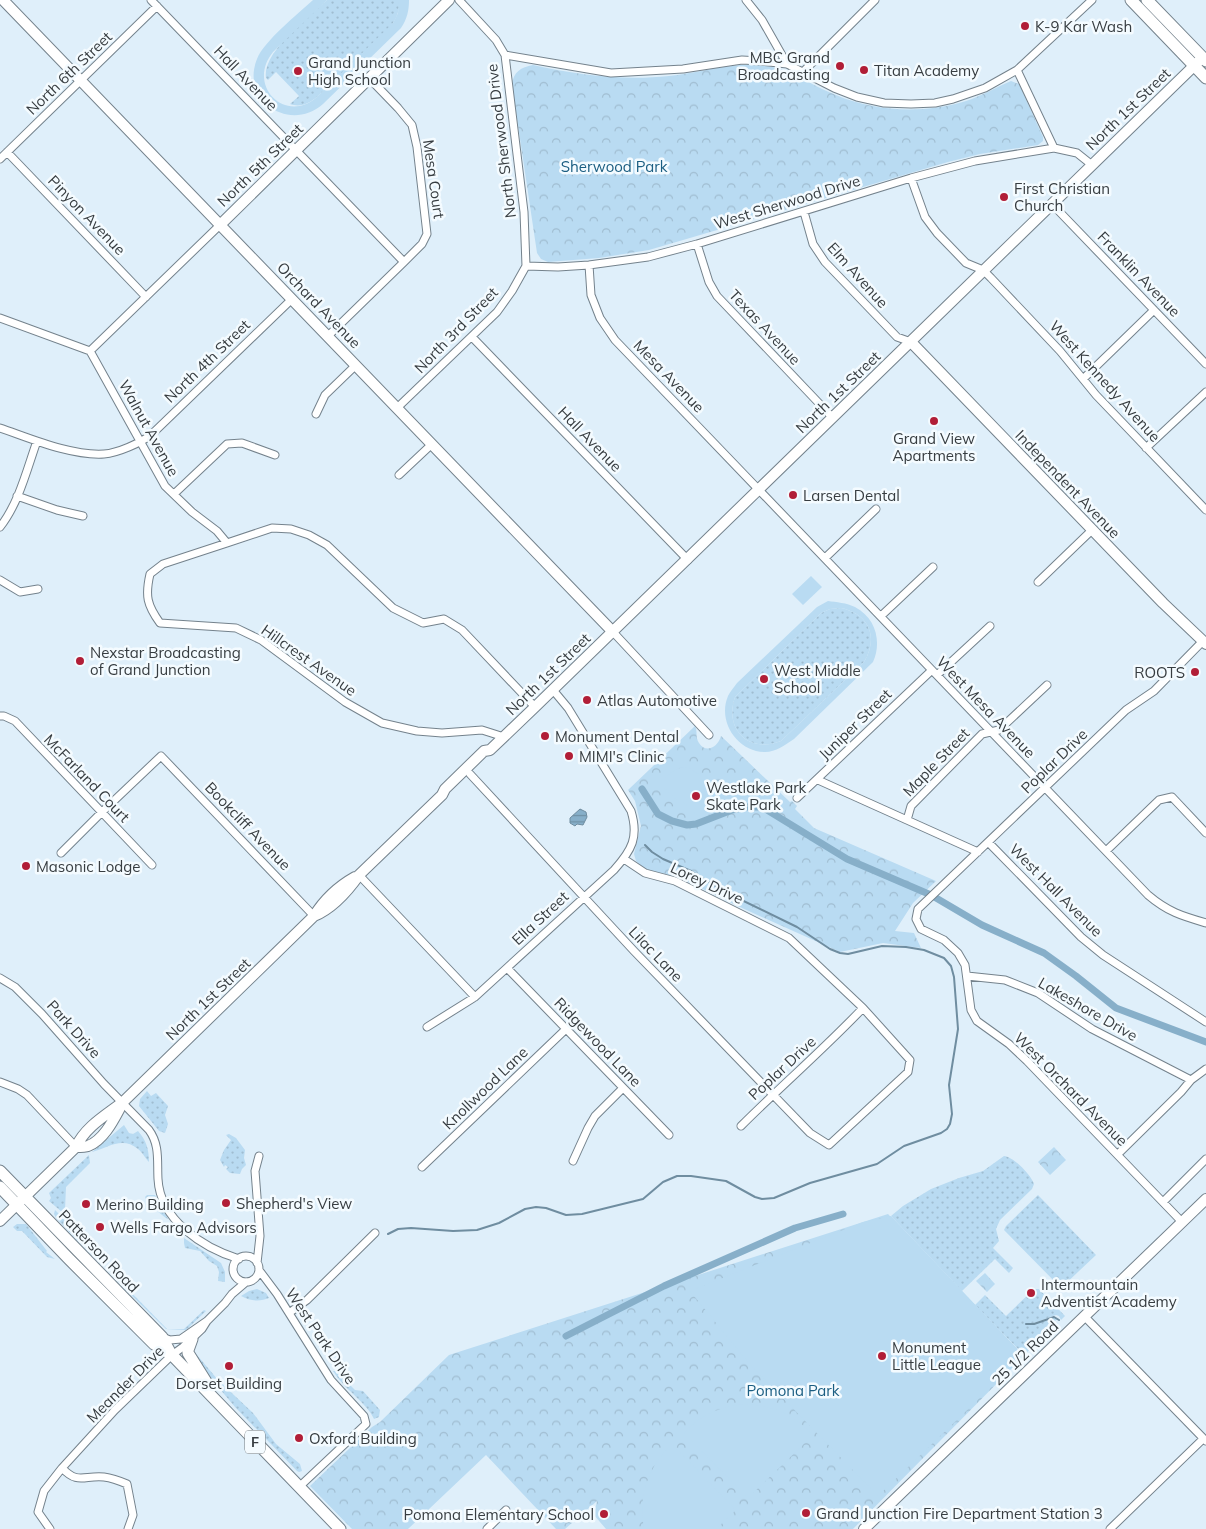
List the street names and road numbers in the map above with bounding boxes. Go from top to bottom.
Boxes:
street label: North 6th Street [22,27,116,119]
street label: Hall Avenue [210,41,282,115]
street label: North Sherwood Drive [482,63,520,219]
street label: North 1st Street [1082,64,1174,154]
street label: North 5th Street [213,119,307,211]
street label: Mesa Court [419,138,449,220]
street label: Pinyon Avenue [44,171,130,259]
street label: West Sherwood Drive [712,171,862,233]
street label: Franklin Avenue [1094,227,1184,321]
street label: Elm Avenue [824,238,892,312]
street label: Orchard Avenue [273,258,365,352]
street label: North 3rd Street [410,283,502,377]
street label: Texas Avenue [725,285,805,369]
street label: North 4th Street [160,315,254,407]
street label: West Kennedy Avenue [1045,316,1165,446]
street label: Mesa Avenue [630,336,708,416]
street label: North 1st Street [792,347,884,437]
street label: Walnut Avenue [115,376,183,480]
street label: Hall Avenue [554,402,626,476]
street label: Independent Avenue [1011,426,1125,542]
street label: Hillcrest Avenue [258,620,360,700]
street label: North 1st Street [502,629,594,719]
street label: West Mesa Avenue [933,652,1039,762]
street label: Juniper Street [815,685,895,763]
street label: Maple Street [899,724,973,800]
street label: Poplar Drive [1017,725,1091,797]
street label: McFarland Court [40,730,134,826]
street label: Bookcliff Avenue [201,778,295,874]
street label: West Hall Avenue [1005,839,1107,941]
street label: Lorey Drive [668,858,746,908]
street label: Ella Street [508,887,572,949]
street label: Lilac Lane [625,922,687,986]
street label: North 1st Street [162,954,254,1044]
street label: Lakeshore Drive [1035,973,1141,1045]
street label: Ridgewood Lane [550,993,646,1091]
street label: Park Drive [43,996,105,1062]
street label: West Orchard Avenue [1010,1028,1132,1150]
street label: Poplar Drive [744,1032,820,1104]
street label: Knollwood Lane [438,1043,532,1133]
street label: Patterson Road [55,1206,143,1296]
street label: West Park Drive [282,1284,360,1388]
street label: 25 1/2 Road [988,1317,1062,1389]
street label: Meander Drive [82,1341,168,1427]
road number: F [245,1430,265,1454]

